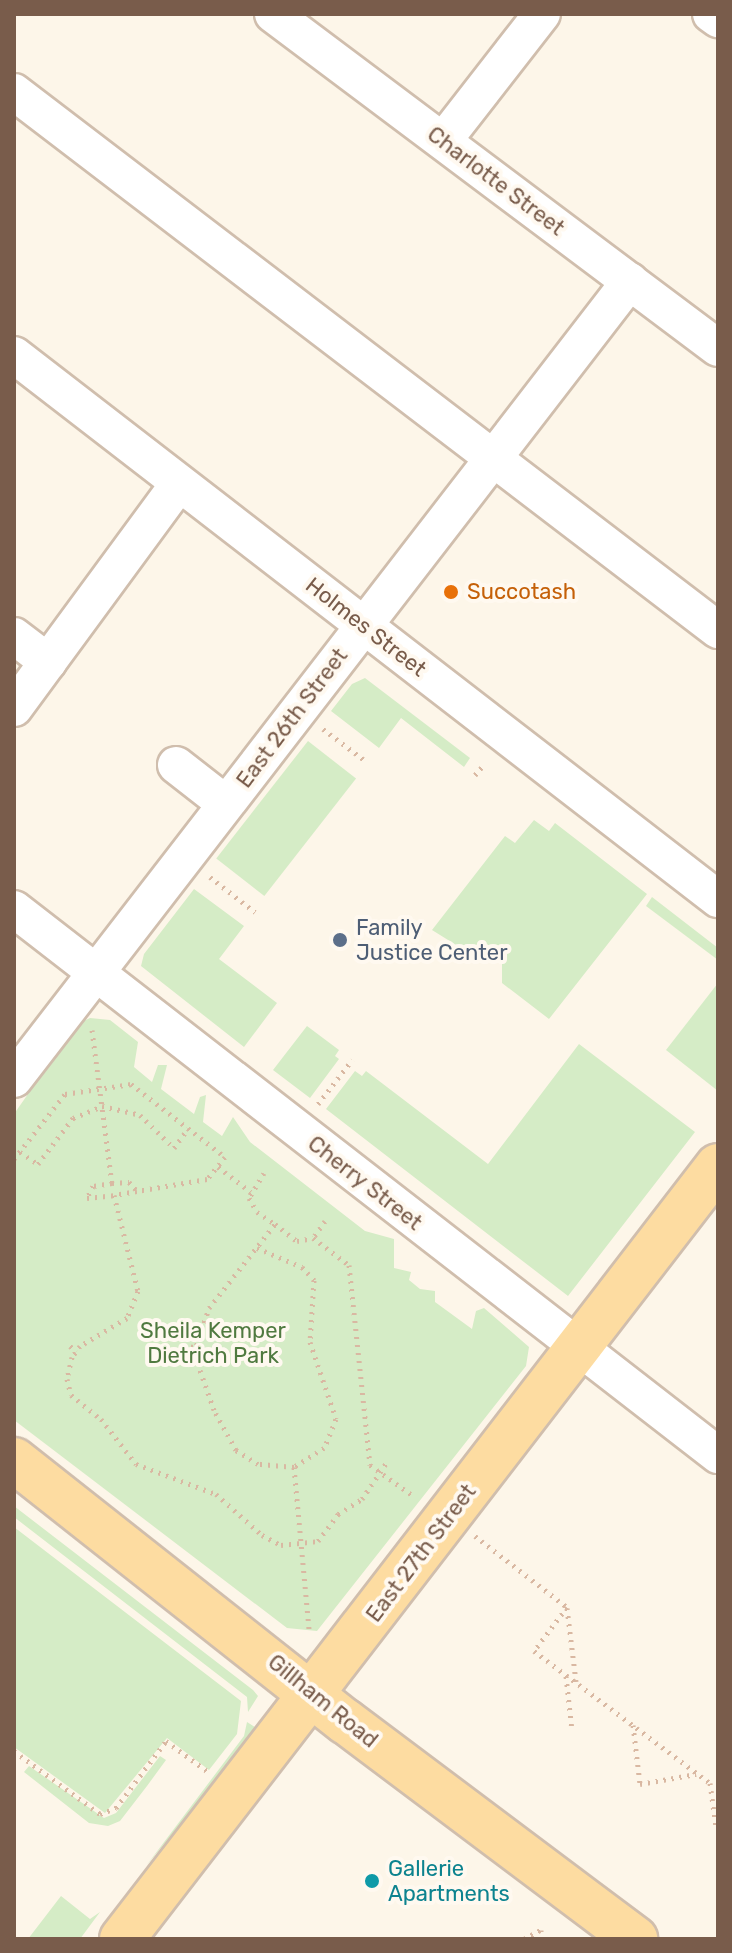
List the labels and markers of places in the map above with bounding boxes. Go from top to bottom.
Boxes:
place label: Succotash [467,579,576,605]
marker: Succotash [442,583,460,601]
place label: Family Justice Center [356,914,508,966]
marker: Family Justice Center [331,931,349,949]
place label: Gallerie Apartments [388,1855,510,1906]
marker: Gallerie Apartments [363,1872,381,1890]

